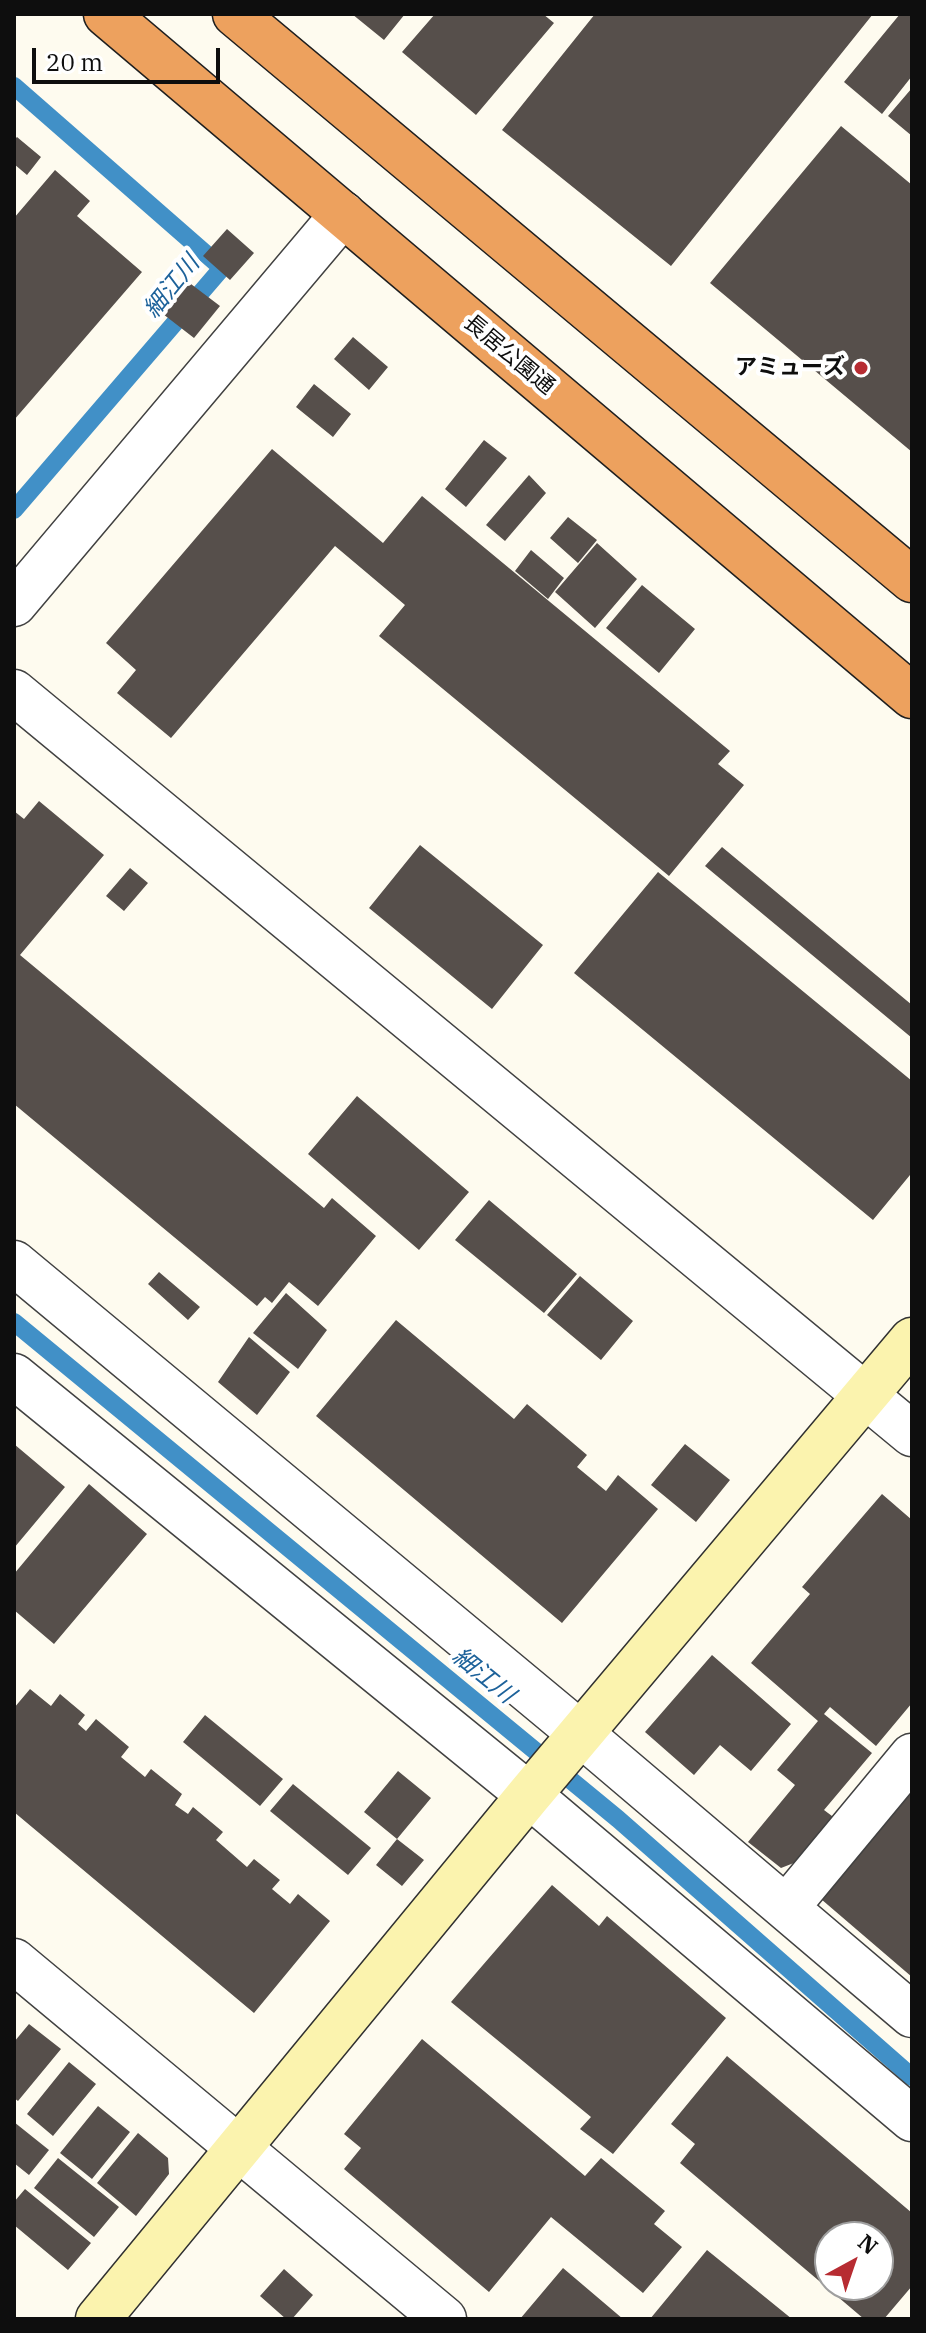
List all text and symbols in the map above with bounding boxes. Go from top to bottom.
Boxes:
scale bar [36,32,224,82]
text: 20 m [46,46,103,78]
water label: 細江川 [138,250,206,324]
street label: 長居公園通 [458,310,560,400]
place label: アミューズ [735,355,845,381]
marker: アミューズ [852,359,870,377]
water label: 細江川 [446,1642,520,1710]
north arrow [814,2221,894,2301]
text: N [852,2227,884,2260]

